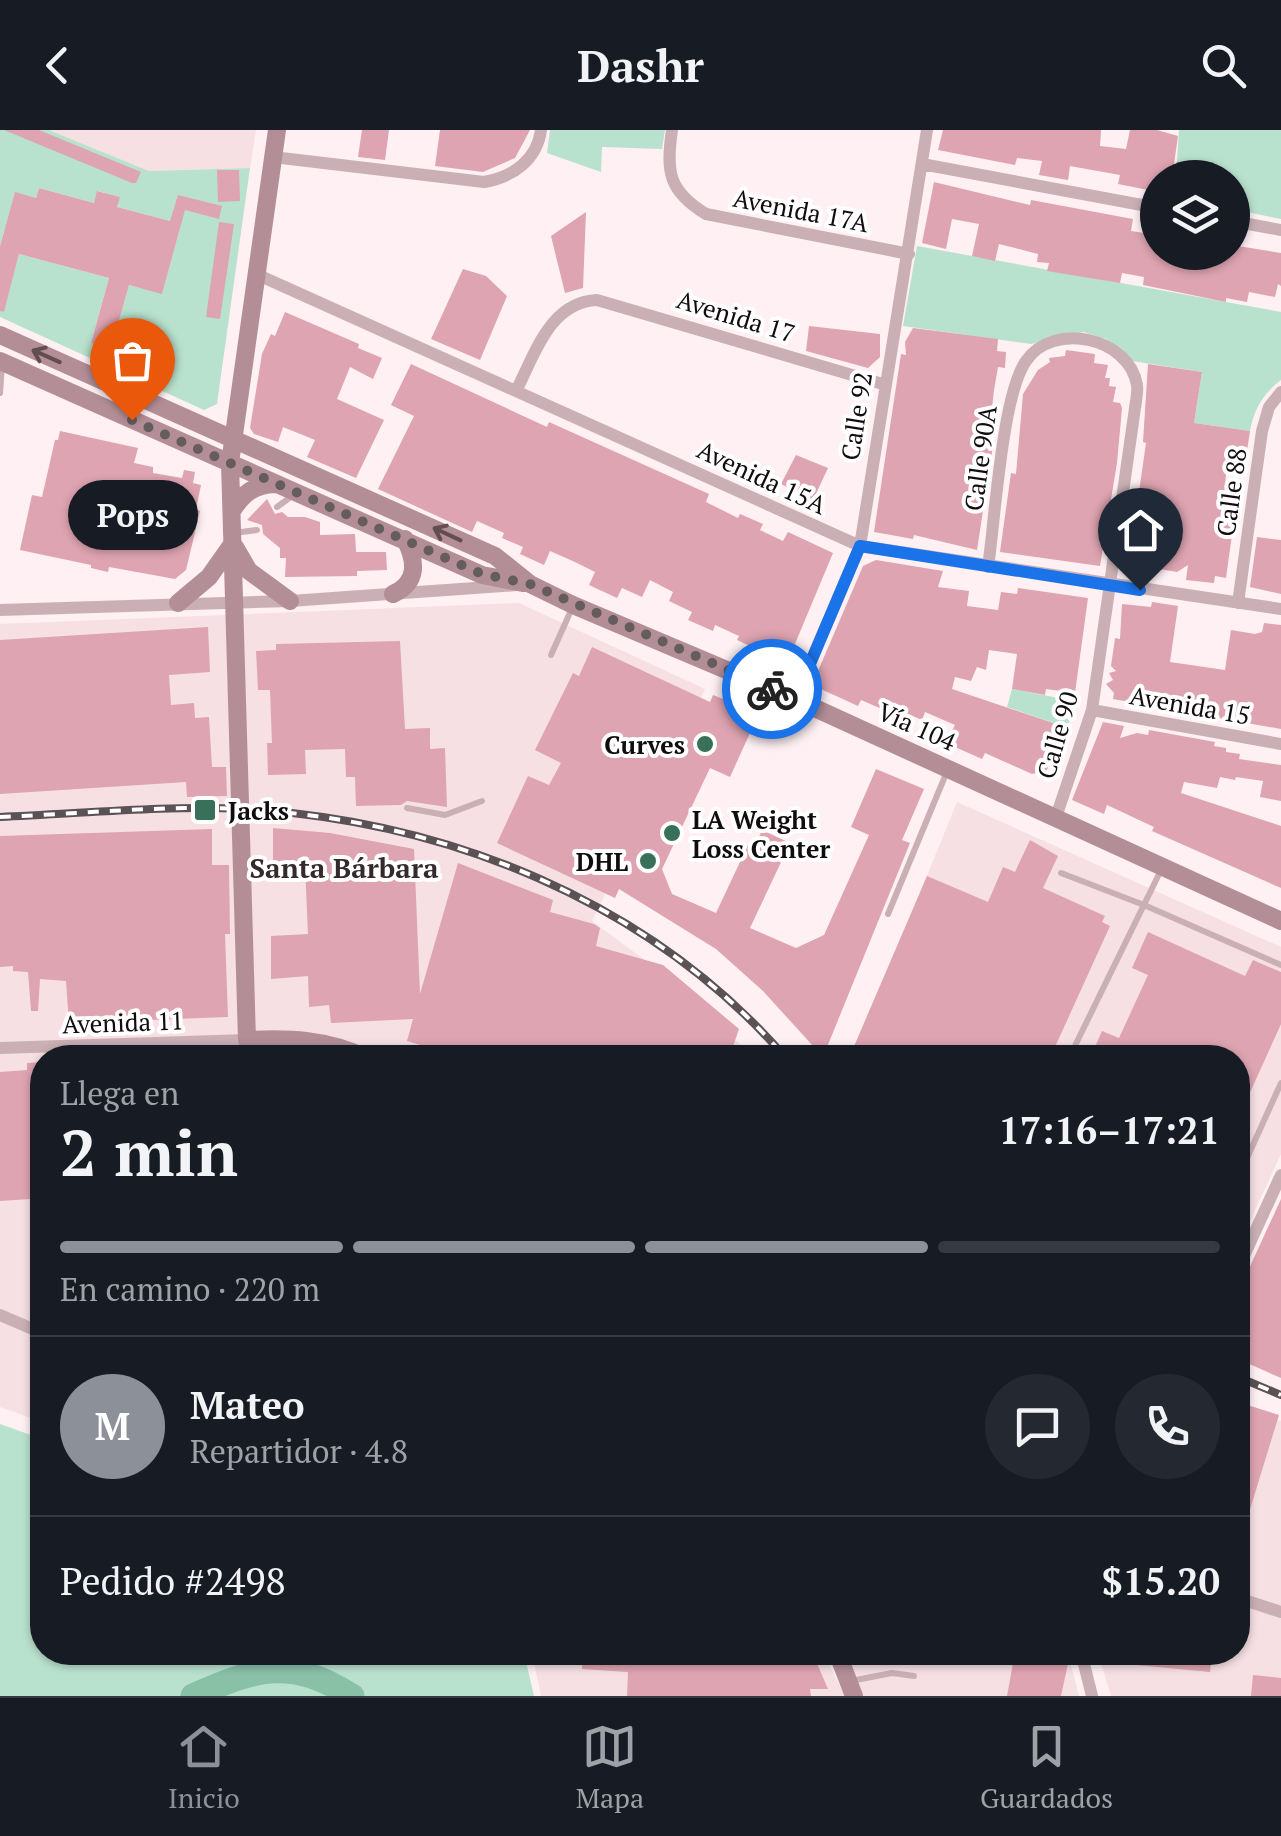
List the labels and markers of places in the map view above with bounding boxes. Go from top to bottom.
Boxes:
pin [90,318,175,421]
callout: Pops [67,480,197,550]
pin [1098,488,1183,591]
place label: Curves [604,728,685,761]
marker: Curves [694,733,716,755]
place label: Jacks [228,794,289,827]
marker: Jacks [192,797,218,823]
place label: LA Weight Loss Center [692,803,830,865]
marker: LA Weight Loss Center [661,822,683,844]
place label: DHL [576,845,628,878]
marker: DHL [637,850,659,872]

